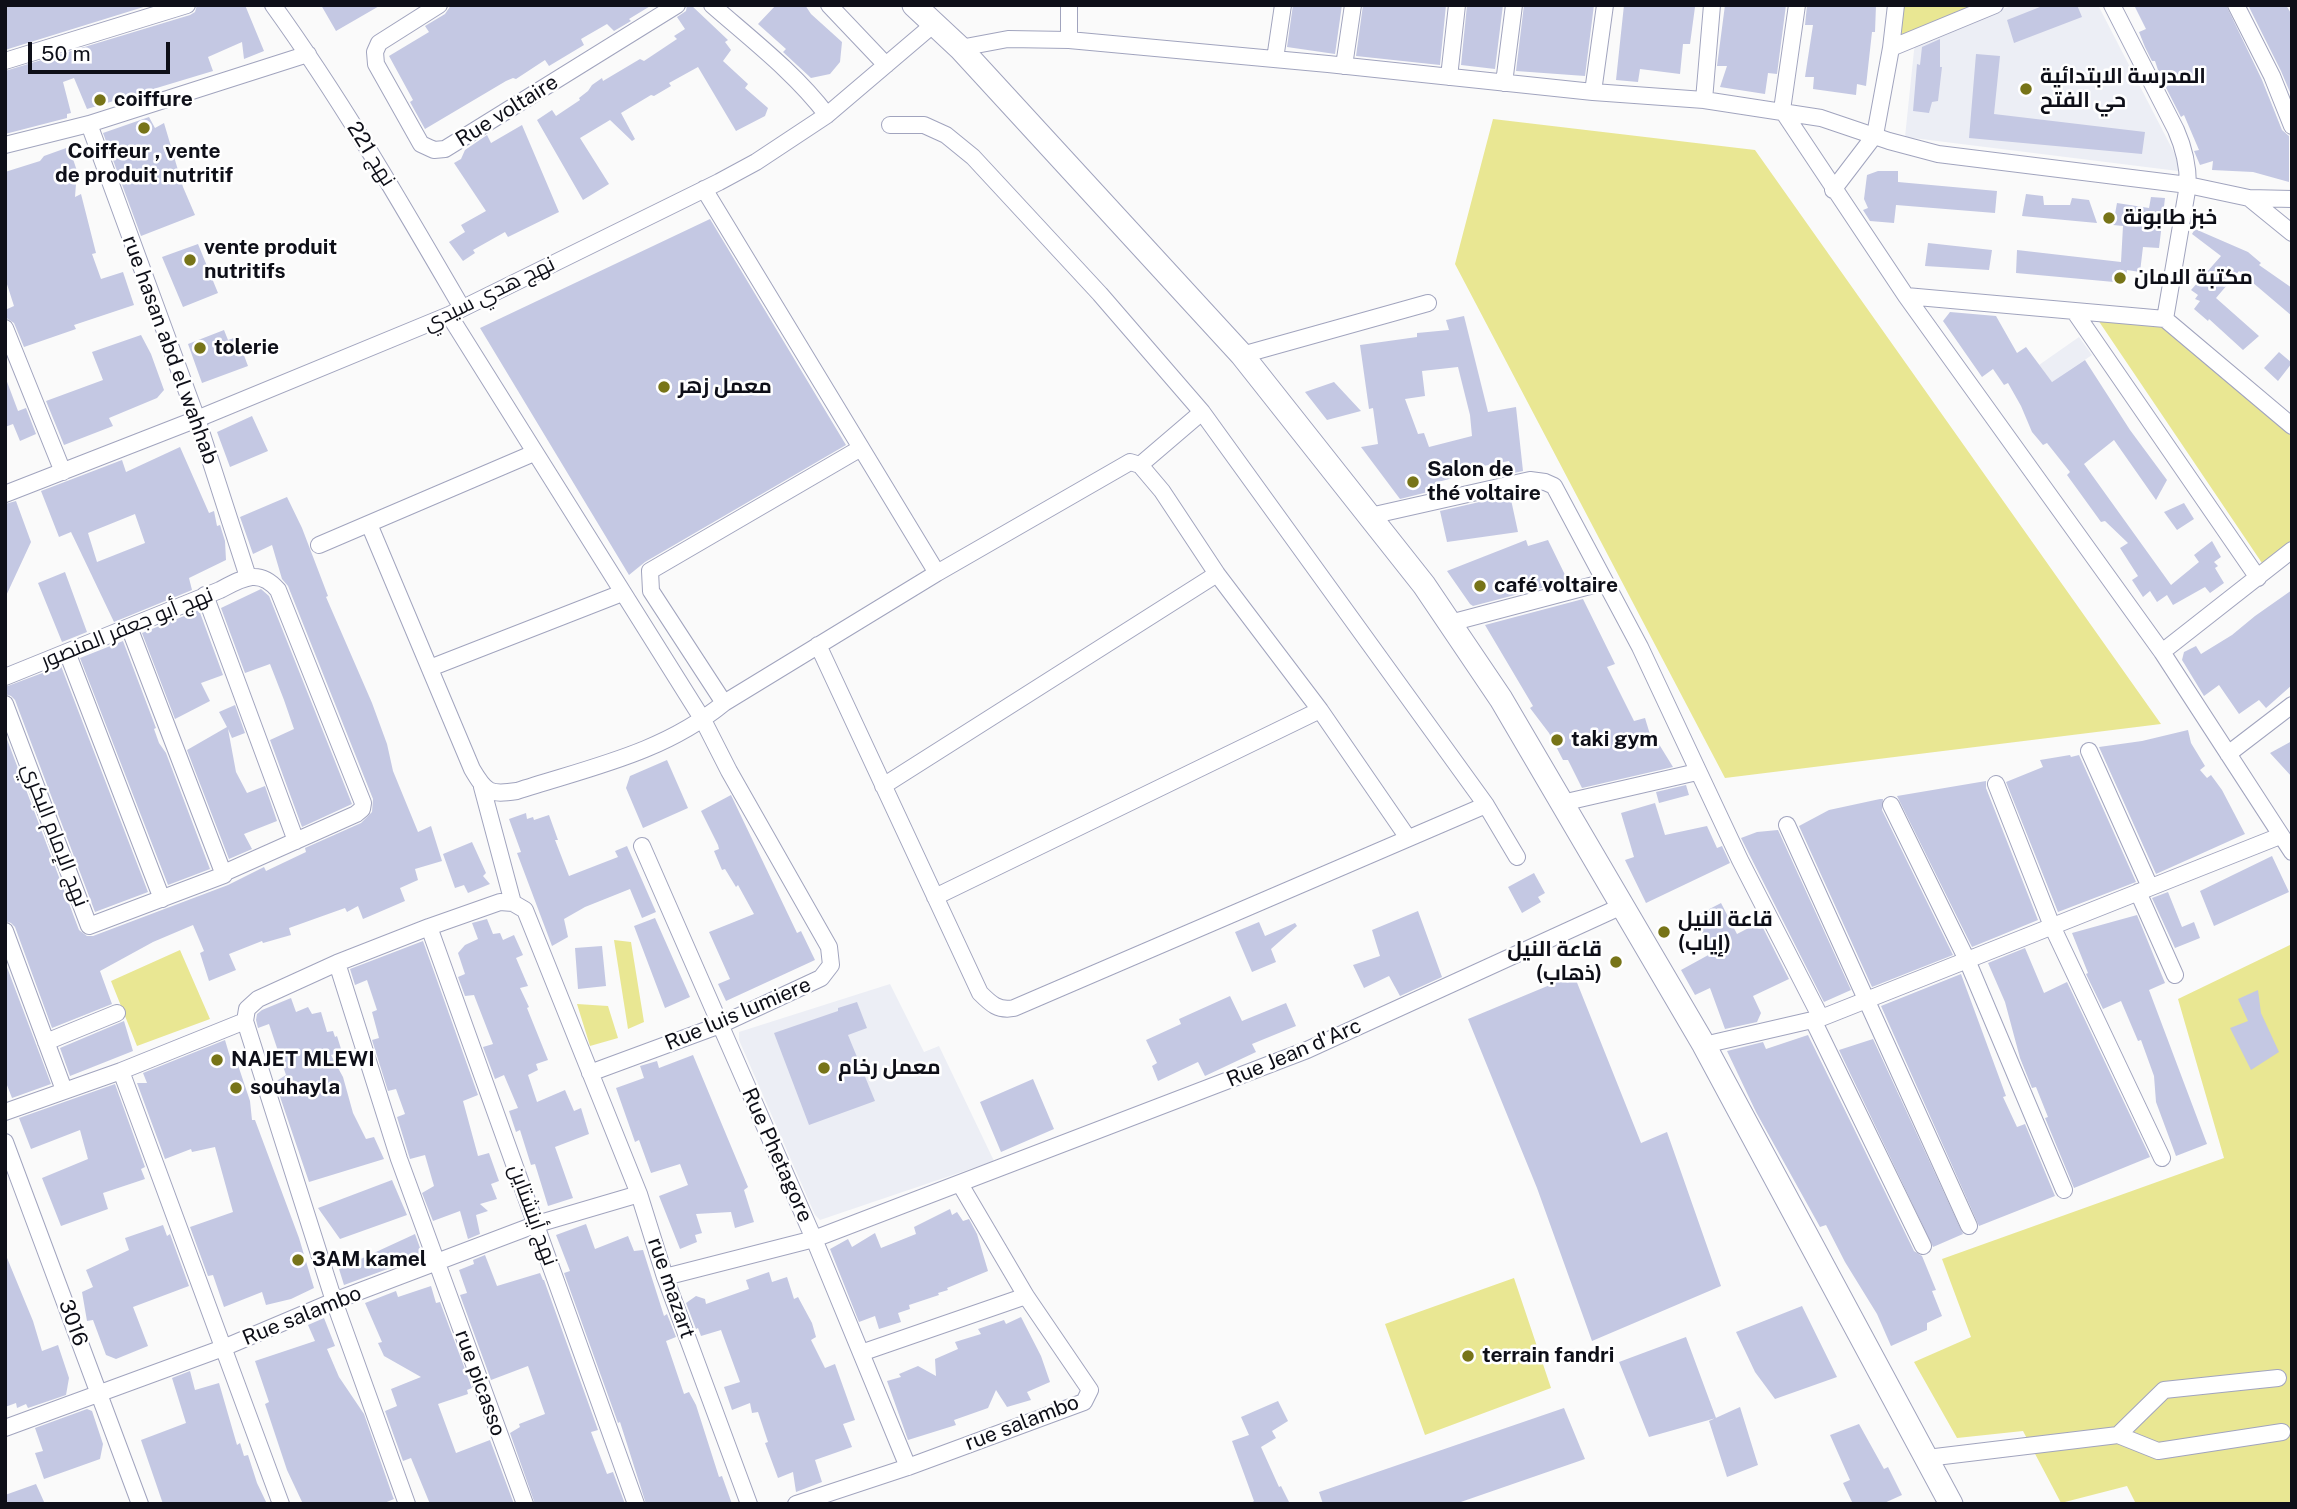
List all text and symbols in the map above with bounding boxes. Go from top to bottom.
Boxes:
scale bar [32,28,173,72]
text: 50 m [41,41,91,66]
place label: المدرسة الابتدائية حي الفتح [2040,64,2206,114]
street label: Rue voltaire [451,70,563,152]
marker: المدرسة الابتدائية حي الفتح [2018,81,2034,97]
place label: coiffure [114,87,193,113]
marker: coiffure [92,92,108,108]
street label: نهج 221 [341,117,401,191]
marker: Coiffeur , vente de produit nutritif [136,120,152,136]
place label: Coiffeur , vente de produit nutritif [55,139,233,189]
place label: خبز طابونة [2123,205,2217,231]
marker: خبز طابونة [2101,210,2117,226]
street label: rue hasan abd el wahhab [117,232,223,468]
place label: vente produit nutritifs [204,235,337,285]
street label: نهج هدي سيدي [419,251,559,337]
marker: vente produit nutritifs [182,252,198,268]
place label: مكتبة الامان [2134,265,2253,291]
marker: مكتبة الامان [2112,270,2128,286]
place label: tolerie [214,335,279,361]
marker: tolerie [192,340,208,356]
place label: معمل زهر [678,374,772,400]
marker: معمل زهر [656,379,672,395]
place label: Salon de thé voltaire [1427,457,1541,507]
marker: Salon de thé voltaire [1405,474,1421,490]
place label: café voltaire [1494,573,1618,599]
marker: café voltaire [1472,578,1488,594]
street label: نهج أبو جعفر المنصور [37,582,217,674]
place label: taki gym [1571,727,1658,753]
marker: taki gym [1549,732,1565,748]
street label: نهج الإمام البكري [16,760,94,910]
place label: قاعة النيل (إياب) [1678,907,1773,957]
marker: قاعة النيل (إياب) [1656,924,1672,940]
place label: قاعة النيل (ذهاب) [1507,937,1602,987]
marker: قاعة النيل (ذهاب) [1608,954,1624,970]
street label: Rue luis lumiere [661,972,815,1056]
street label: Rue Jean d'Arc [1223,1013,1365,1093]
place label: NAJET MLEWI [231,1047,375,1073]
marker: NAJET MLEWI [209,1052,225,1068]
place label: معمل رخام [838,1055,941,1081]
marker: معمل رخام [816,1060,832,1076]
place label: souhayla [250,1075,340,1101]
marker: souhayla [228,1080,244,1096]
street label: Rue Phetagore [736,1084,818,1226]
street label: نهج أينشتاين [503,1161,563,1269]
street label: rue mazart [642,1234,700,1342]
place label: 3AM kamel [312,1247,427,1273]
marker: 3AM kamel [290,1252,306,1268]
street label: Rue salambo [239,1281,365,1351]
street label: 3016 [53,1296,93,1350]
street label: rue picasso [449,1327,511,1439]
place label: terrain fandri [1482,1343,1614,1369]
marker: terrain fandri [1460,1348,1476,1364]
street label: rue salambo [961,1390,1083,1456]

